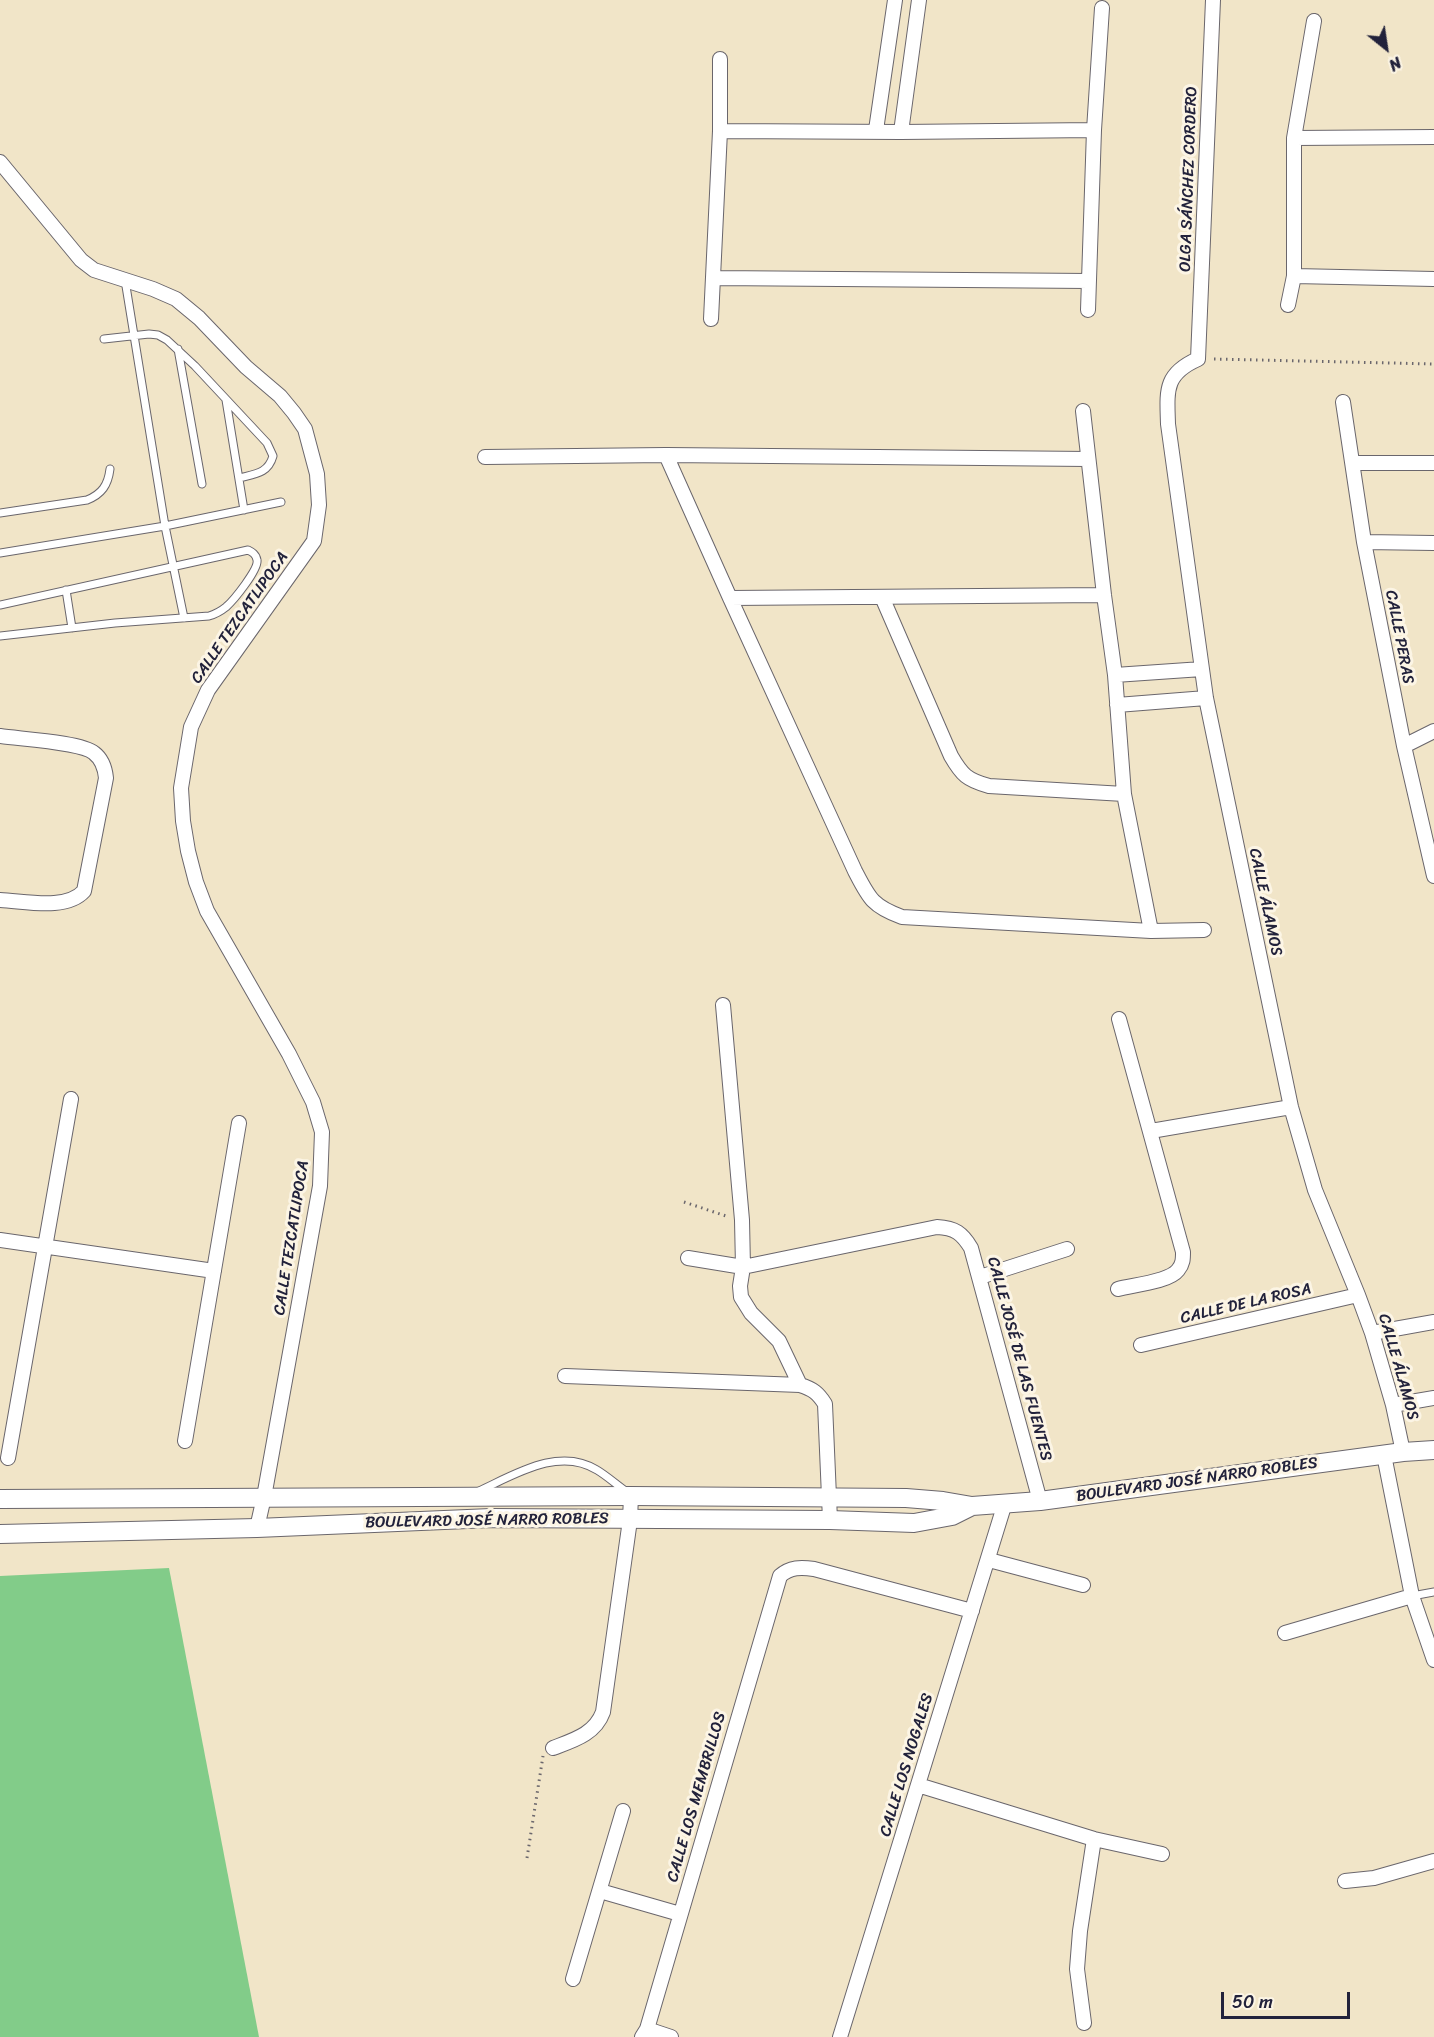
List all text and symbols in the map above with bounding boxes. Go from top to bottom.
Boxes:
north arrow [1356,18,1416,78]
text: N [1383,49,1407,79]
street label: OLGA SÁNCHEZ CORDERO [1176,86,1202,272]
street label: CALLE TEZCATLIPOCA [187,548,293,688]
street label: CALLE PERAS [1381,589,1417,685]
street label: CALLE ÁLAMOS [1244,847,1286,957]
street label: CALLE TEZCATLIPOCA [270,1159,314,1317]
street label: CALLE JOSÉ DE LAS FUENTES [983,1255,1055,1463]
street label: CALLE DE LA ROSA [1179,1280,1313,1328]
street label: CALLE ÁLAMOS [1374,1312,1422,1422]
street label: BOULEVARD JOSÉ NARRO ROBLES [1075,1454,1319,1506]
street label: BOULEVARD JOSÉ NARRO ROBLES [365,1509,609,1533]
street label: CALLE LOS NOGALES [876,1691,938,1839]
street label: CALLE LOS MEMBRILLOS [664,1710,730,1884]
scale bar [1224,1980,1353,2018]
text: 50 m [1232,1986,1273,2018]

